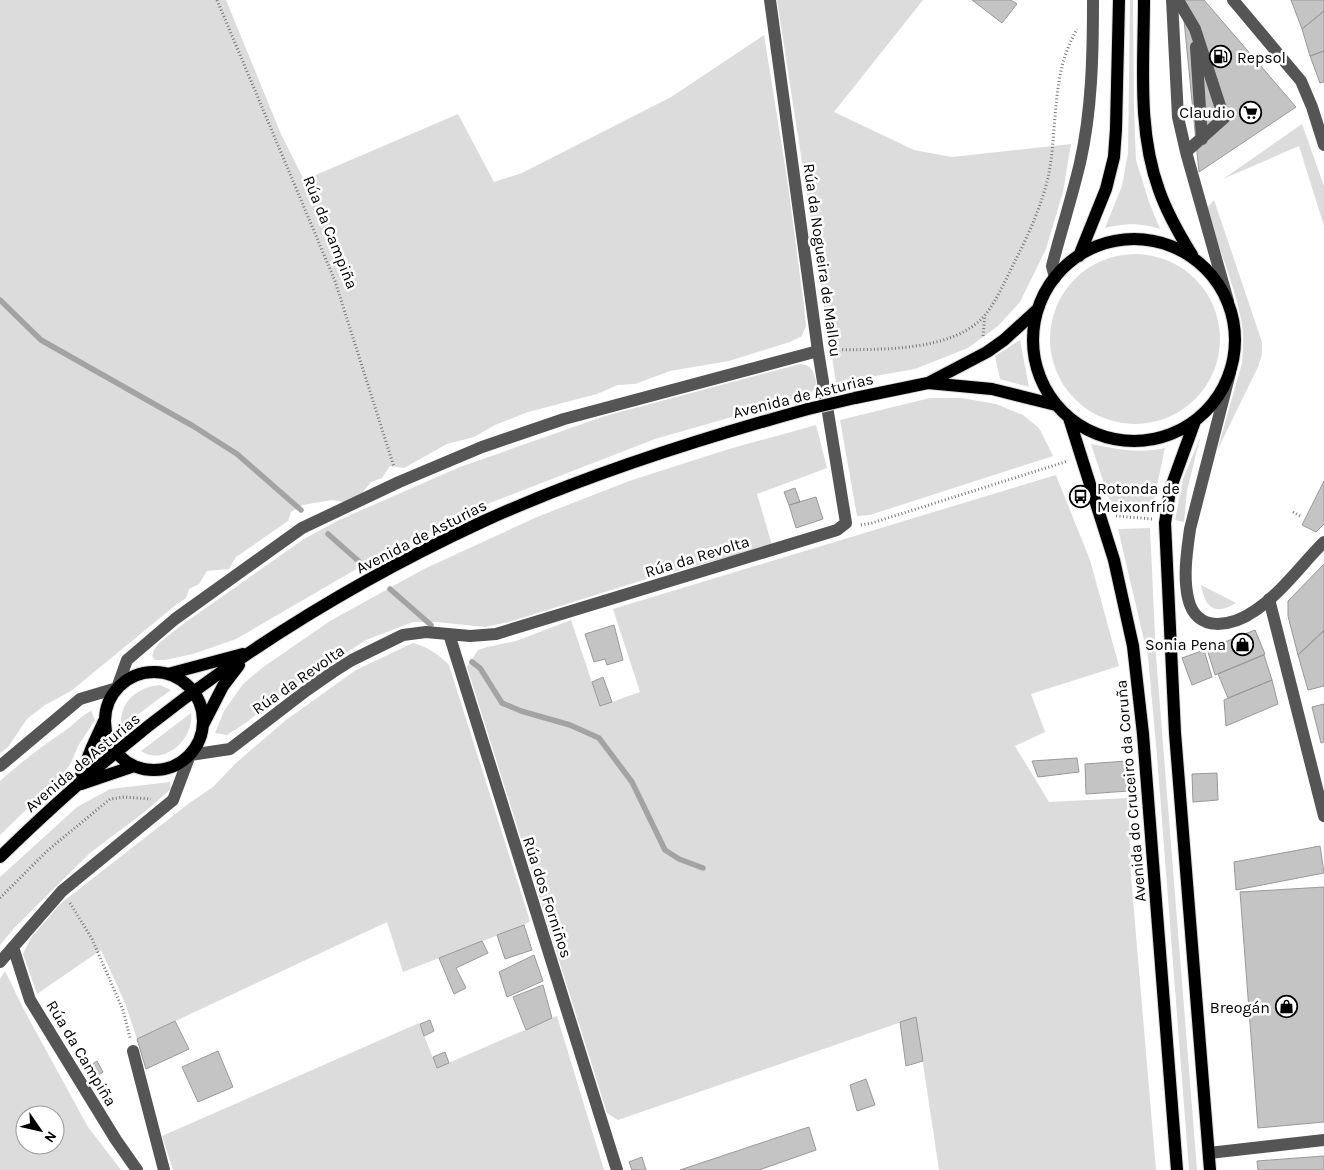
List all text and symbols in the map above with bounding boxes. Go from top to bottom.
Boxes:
fuel station icon: Repsol [1209,45,1233,69]
place label: Repsol [1237,48,1286,67]
supermarket icon: Claudio [1239,100,1263,124]
place label: Claudio [1179,103,1235,122]
street label: Rúa da Nogueira de Mallou [800,162,845,358]
street label: Rúa da Campiña [299,173,362,292]
street label: Avenida de Asturias [731,369,875,422]
place label: Rotonda de Meixonfrío [1097,479,1180,516]
bus stop icon: Rotonda de Meixonfrío [1069,485,1093,509]
street label: Avenida de Asturias [353,495,490,578]
street label: Rúa da Revolta [643,532,752,581]
shop icon: Sonia Pena [1230,632,1254,656]
place label: Sonia Pena [1145,635,1226,654]
street label: Rúa da Revolta [248,641,348,718]
street label: Avenida do Cruceiro da Coruña [1111,679,1150,903]
street label: Avenida de Asturias [21,709,144,816]
street label: Rúa dos Forniños [519,834,576,960]
shop icon: Breogán [1274,995,1298,1019]
street label: Rúa da Campiña [42,997,121,1110]
place label: Breogán [1210,998,1270,1017]
north arrow [15,1105,65,1155]
text: N [41,1128,60,1146]

